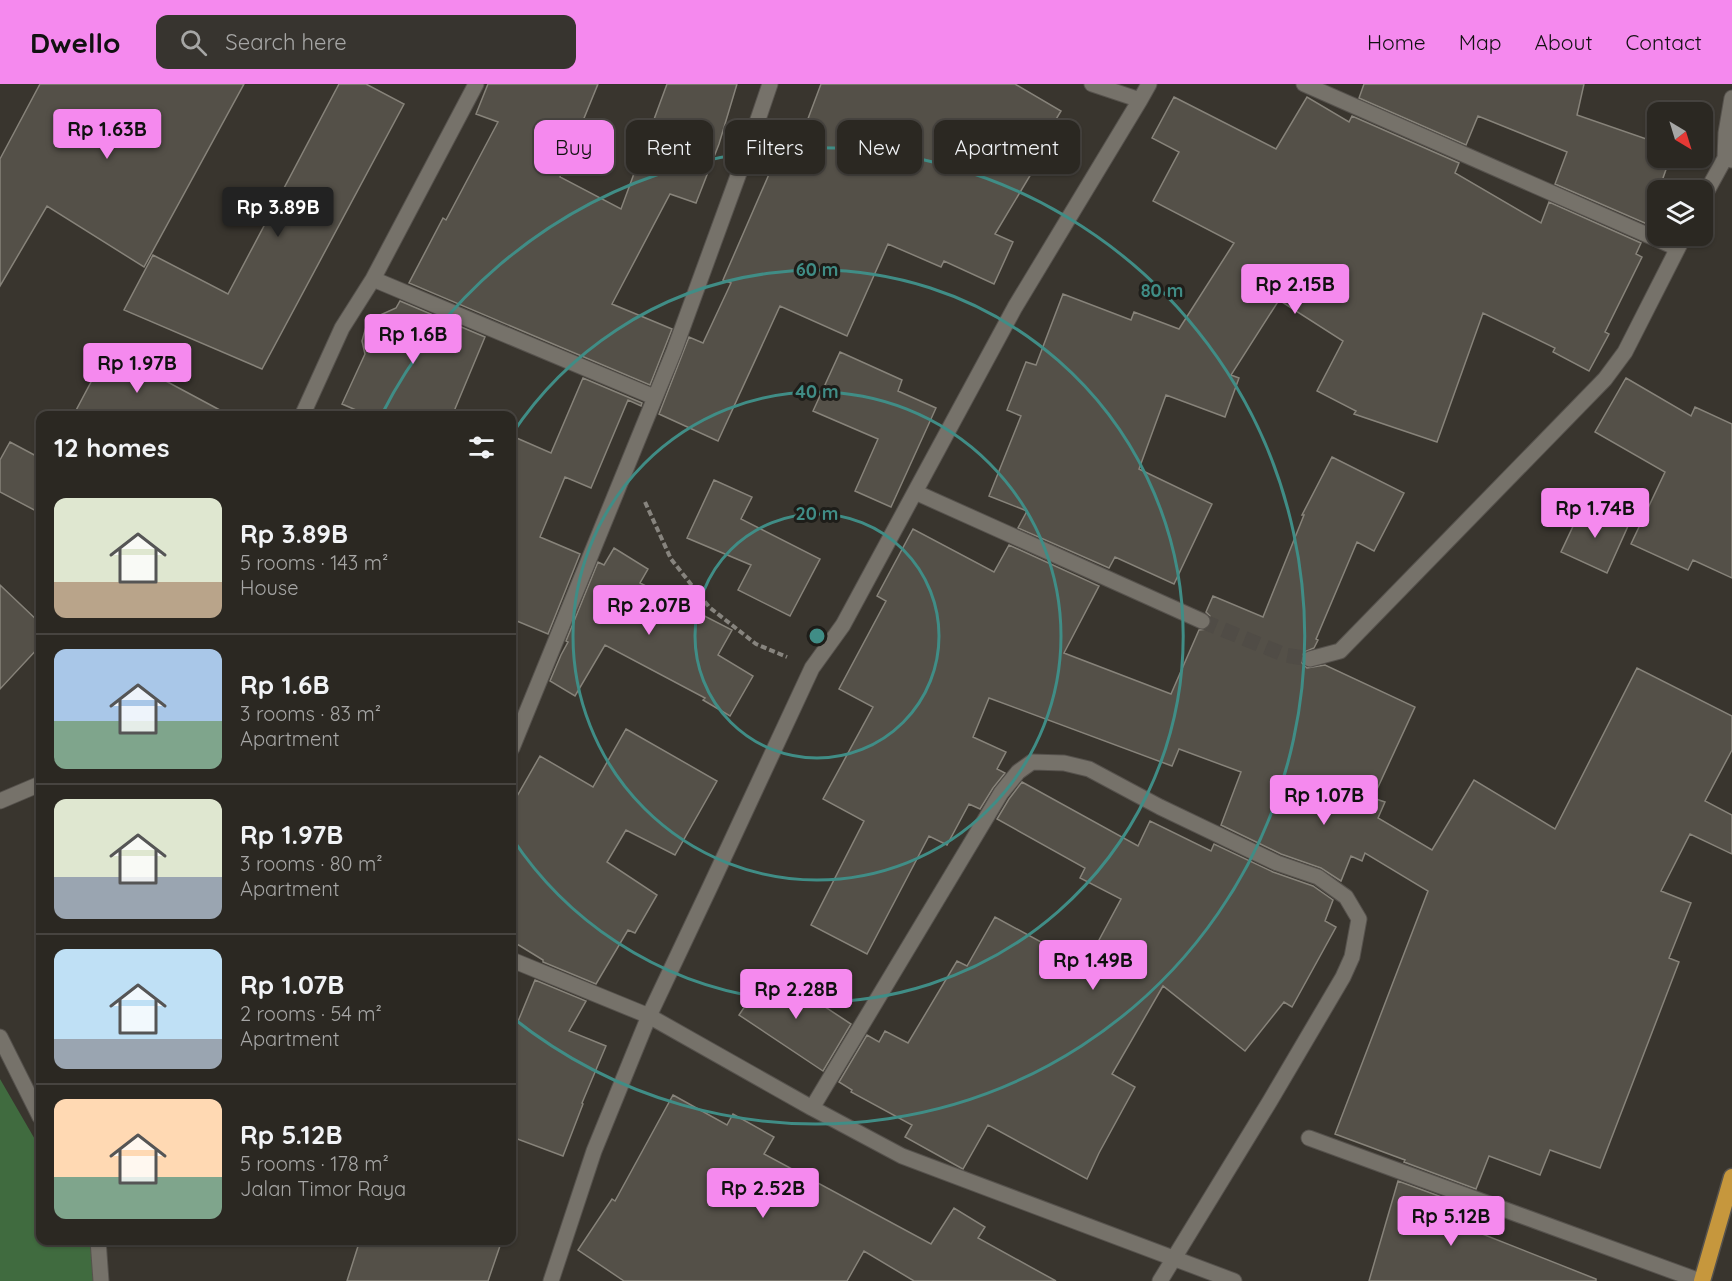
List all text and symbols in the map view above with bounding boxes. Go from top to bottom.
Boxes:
search box [156,15,576,69]
text: Dwello [30,25,120,60]
icon: search [177,26,210,59]
text: Search here [225,28,347,56]
text: Home [1367,29,1426,55]
text: Map [1459,29,1502,55]
text: About [1535,29,1593,55]
text: Contact [1626,29,1702,55]
north arrow [1647,102,1713,168]
map controls [1647,102,1713,246]
pin: Rp 1.63B [45,109,169,160]
text: Rp 1.63B [67,116,147,141]
chip: Buy [534,120,614,174]
chip: Rent [626,120,713,174]
chip: Filters [725,120,825,174]
chip: New [837,120,922,174]
chip: Apartment [934,120,1080,174]
button: layers [1647,180,1713,246]
pin: Rp 3.89B [216,187,340,238]
text: Rp 3.89B [236,194,320,219]
text: 60 m [796,258,838,281]
pin: Rp 2.15B [1233,264,1357,315]
text: Rp 2.15B [1255,271,1335,296]
text: 80 m [1141,279,1183,302]
pin: Rp 1.6B [358,314,468,365]
text: Rp 1.6B [379,321,447,346]
pin: Rp 1.97B [75,343,199,394]
text: Rp 1.97B [97,350,177,375]
text: 40 m [795,380,839,403]
text: 12 homes [54,431,170,464]
icon: filters [465,431,498,464]
pin: Rp 1.74B [1533,488,1657,539]
text: Rp 1.74B [1555,495,1635,520]
text: 20 m [796,502,838,525]
text: Rp 3.89B [240,517,348,550]
icon: home [102,522,174,594]
text: 5 rooms · 143 m² [240,550,388,575]
text: House [240,575,299,600]
pin: Rp 2.07B [587,585,711,636]
text: Rp 2.07B [607,592,691,617]
centre of rings [807,626,827,646]
text: Rp 1.6B [240,668,329,701]
icon: home [102,673,174,745]
text: 3 rooms · 83 m² [240,701,381,726]
text: Apartment [240,726,340,751]
pin: Rp 1.07B [1262,775,1386,826]
text: Rp 1.07B [1284,782,1364,807]
text: Rp 1.97B [240,818,343,851]
icon: home [102,823,174,895]
text: 3 rooms · 80 m² [240,851,383,876]
text: Apartment [240,876,340,901]
pin: Rp 1.49B [1031,940,1155,991]
text: Rp 1.49B [1053,947,1133,972]
text: Rp 1.07B [240,968,344,1001]
pin: Rp 2.28B [734,969,858,1020]
icon: home [102,973,174,1045]
text: Rp 2.28B [754,976,838,1001]
text: 2 rooms · 54 m² [240,1001,382,1026]
text: Apartment [240,1026,340,1051]
text: Rp 5.12B [240,1118,343,1151]
icon: home [102,1123,174,1195]
text: 5 rooms · 178 m² [240,1151,389,1176]
pin: Rp 2.52B [701,1168,825,1219]
text: Rp 2.52B [721,1175,805,1200]
text: Jalan Timor Raya [240,1176,406,1201]
pin: Rp 5.12B [1389,1196,1513,1247]
text: Rp 5.12B [1412,1203,1490,1228]

